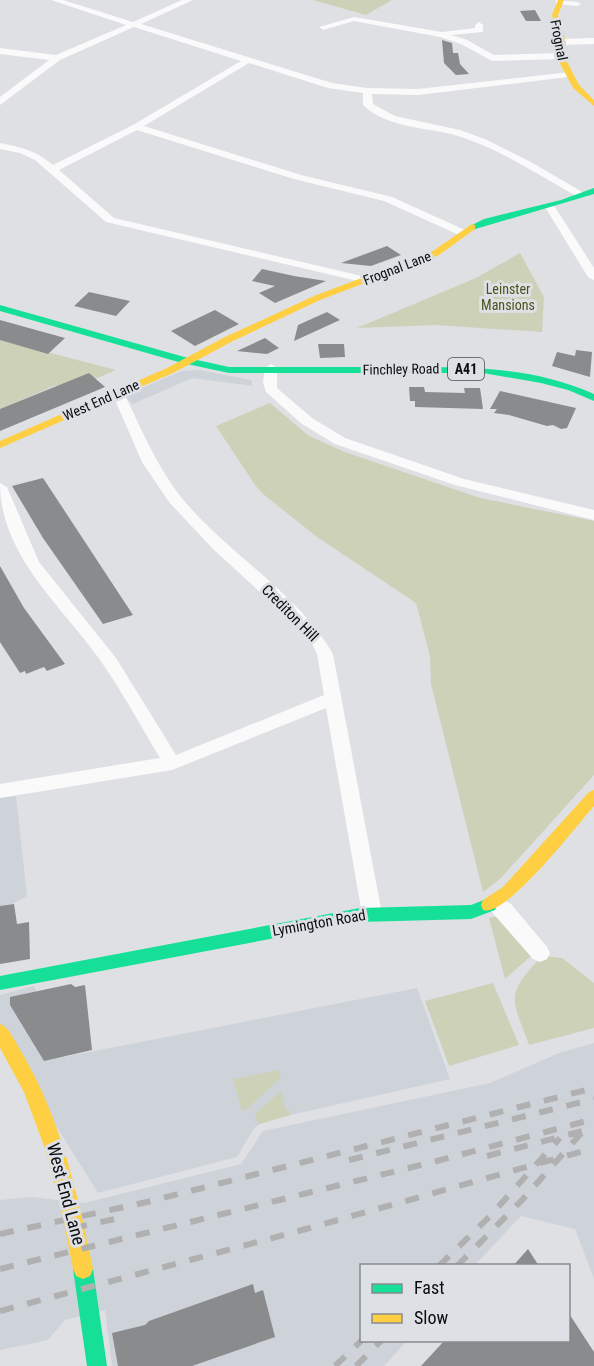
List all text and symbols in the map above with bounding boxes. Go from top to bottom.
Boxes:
street label: Frognal [547,18,571,62]
street label: Frognal Lane [361,248,434,288]
park label: Leinster Mansions [481,281,535,313]
road number: A41 [448,358,484,380]
street label: Finchley Road [362,360,440,378]
street label: West End Lane [61,376,142,424]
street label: Crediton Hill [258,581,322,645]
street label: Lymington Road [271,906,367,940]
street label: West End Lane [43,1141,90,1247]
legend [360,1264,570,1342]
text: Fast [414,1277,445,1298]
text: Slow [414,1307,449,1328]

